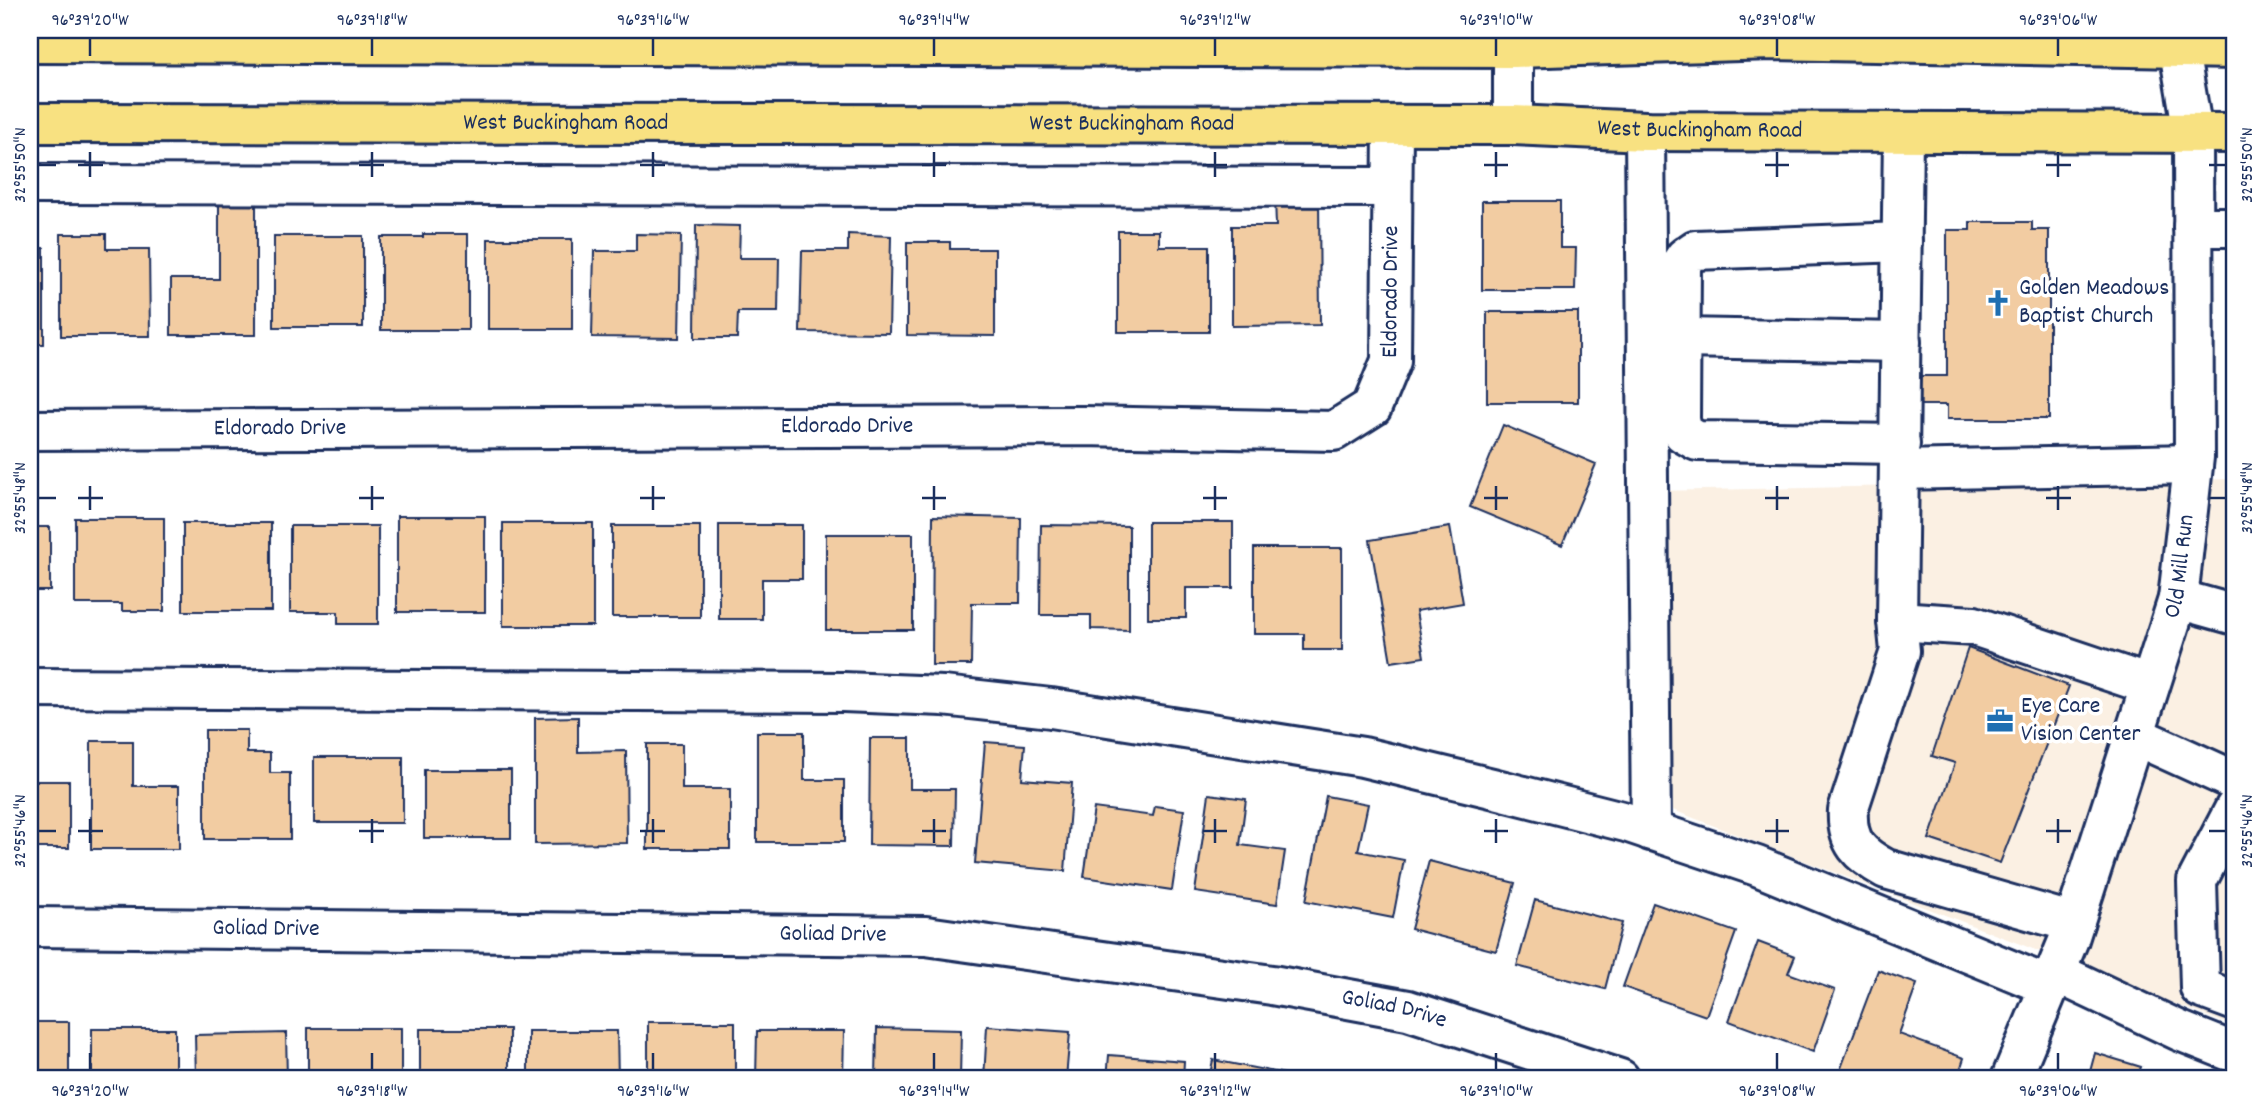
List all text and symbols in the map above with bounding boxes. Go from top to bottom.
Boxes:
text: 96°39'20"W [51,9,129,34]
text: 96°39'18"W [337,9,408,34]
text: 96°39'16"W [617,9,690,34]
text: 96°39'14"W [899,9,970,34]
text: 96°39'12"W [1179,9,1251,34]
text: 96°39'10"W [1459,9,1533,34]
text: 96°39'08"W [1739,9,1816,34]
text: 96°39'06"W [2019,9,2098,34]
street label: West Buckingham Road [463,107,669,141]
street label: West Buckingham Road [1029,107,1235,142]
street label: West Buckingham Road [1597,112,1803,149]
text: 32°55'50"N [9,127,34,203]
text: 32°55'50"N [2236,127,2261,203]
street label: Eldorado Drive [1374,225,1409,358]
place label: Golden Meadows Baptist Church [2019,272,2169,334]
church icon: Golden Meadows Baptist Church [1983,288,2013,318]
street label: Eldorado Drive [781,410,913,444]
street label: Eldorado Drive [214,412,346,446]
text: 32°55'48"N [9,462,34,534]
text: 32°55'48"N [2236,462,2261,534]
street label: Old Mill Run [2156,513,2204,623]
place label: Eye Care Vision Center [2021,690,2141,752]
office icon: Eye Care Vision Center [1985,706,2015,736]
text: 32°55'46"N [9,794,34,868]
text: 32°55'46"N [2236,794,2261,868]
street label: Goliad Drive [212,912,320,947]
street label: Goliad Drive [779,918,887,953]
street label: Goliad Drive [1339,981,1451,1038]
text: 96°39'20"W [51,1080,129,1105]
text: 96°39'18"W [337,1080,408,1105]
text: 96°39'16"W [617,1080,690,1105]
text: 96°39'14"W [899,1080,970,1105]
text: 96°39'12"W [1179,1080,1251,1105]
text: 96°39'10"W [1459,1080,1533,1105]
text: 96°39'08"W [1739,1080,1816,1105]
text: 96°39'06"W [2019,1080,2098,1105]

